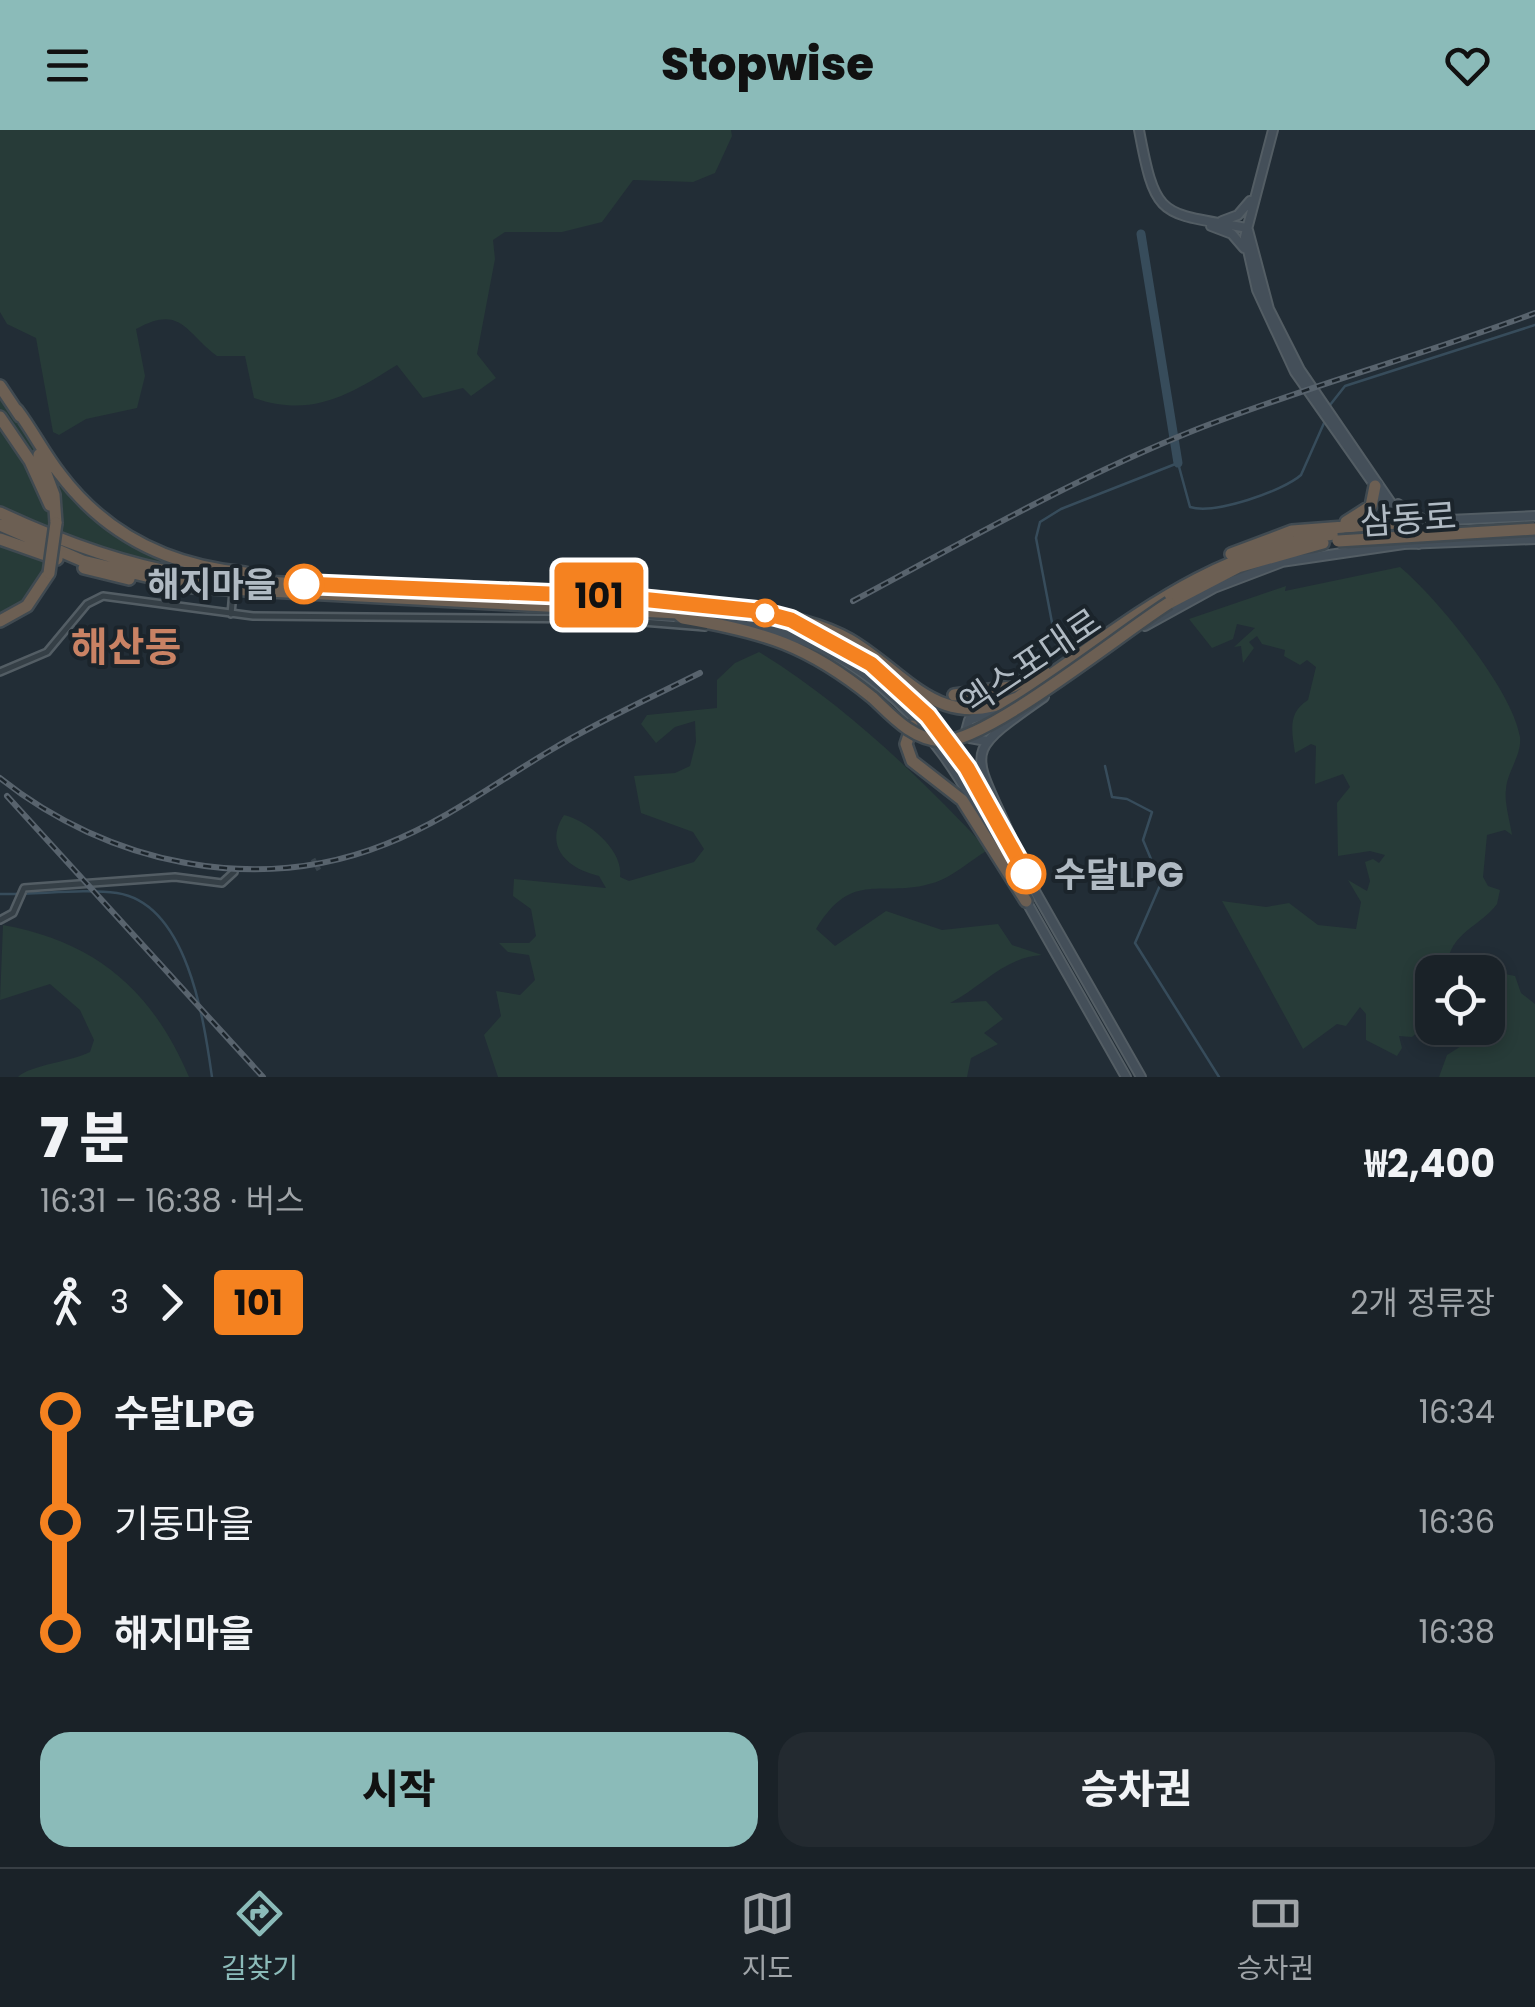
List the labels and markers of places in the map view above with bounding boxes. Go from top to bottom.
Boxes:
place label: 해지마을 [147,560,276,609]
marker: 해지마을 [285,565,323,603]
unlabelled marker [752,600,778,626]
place label: 수달LPG [1054,850,1184,899]
marker: 수달LPG [1007,855,1045,893]

